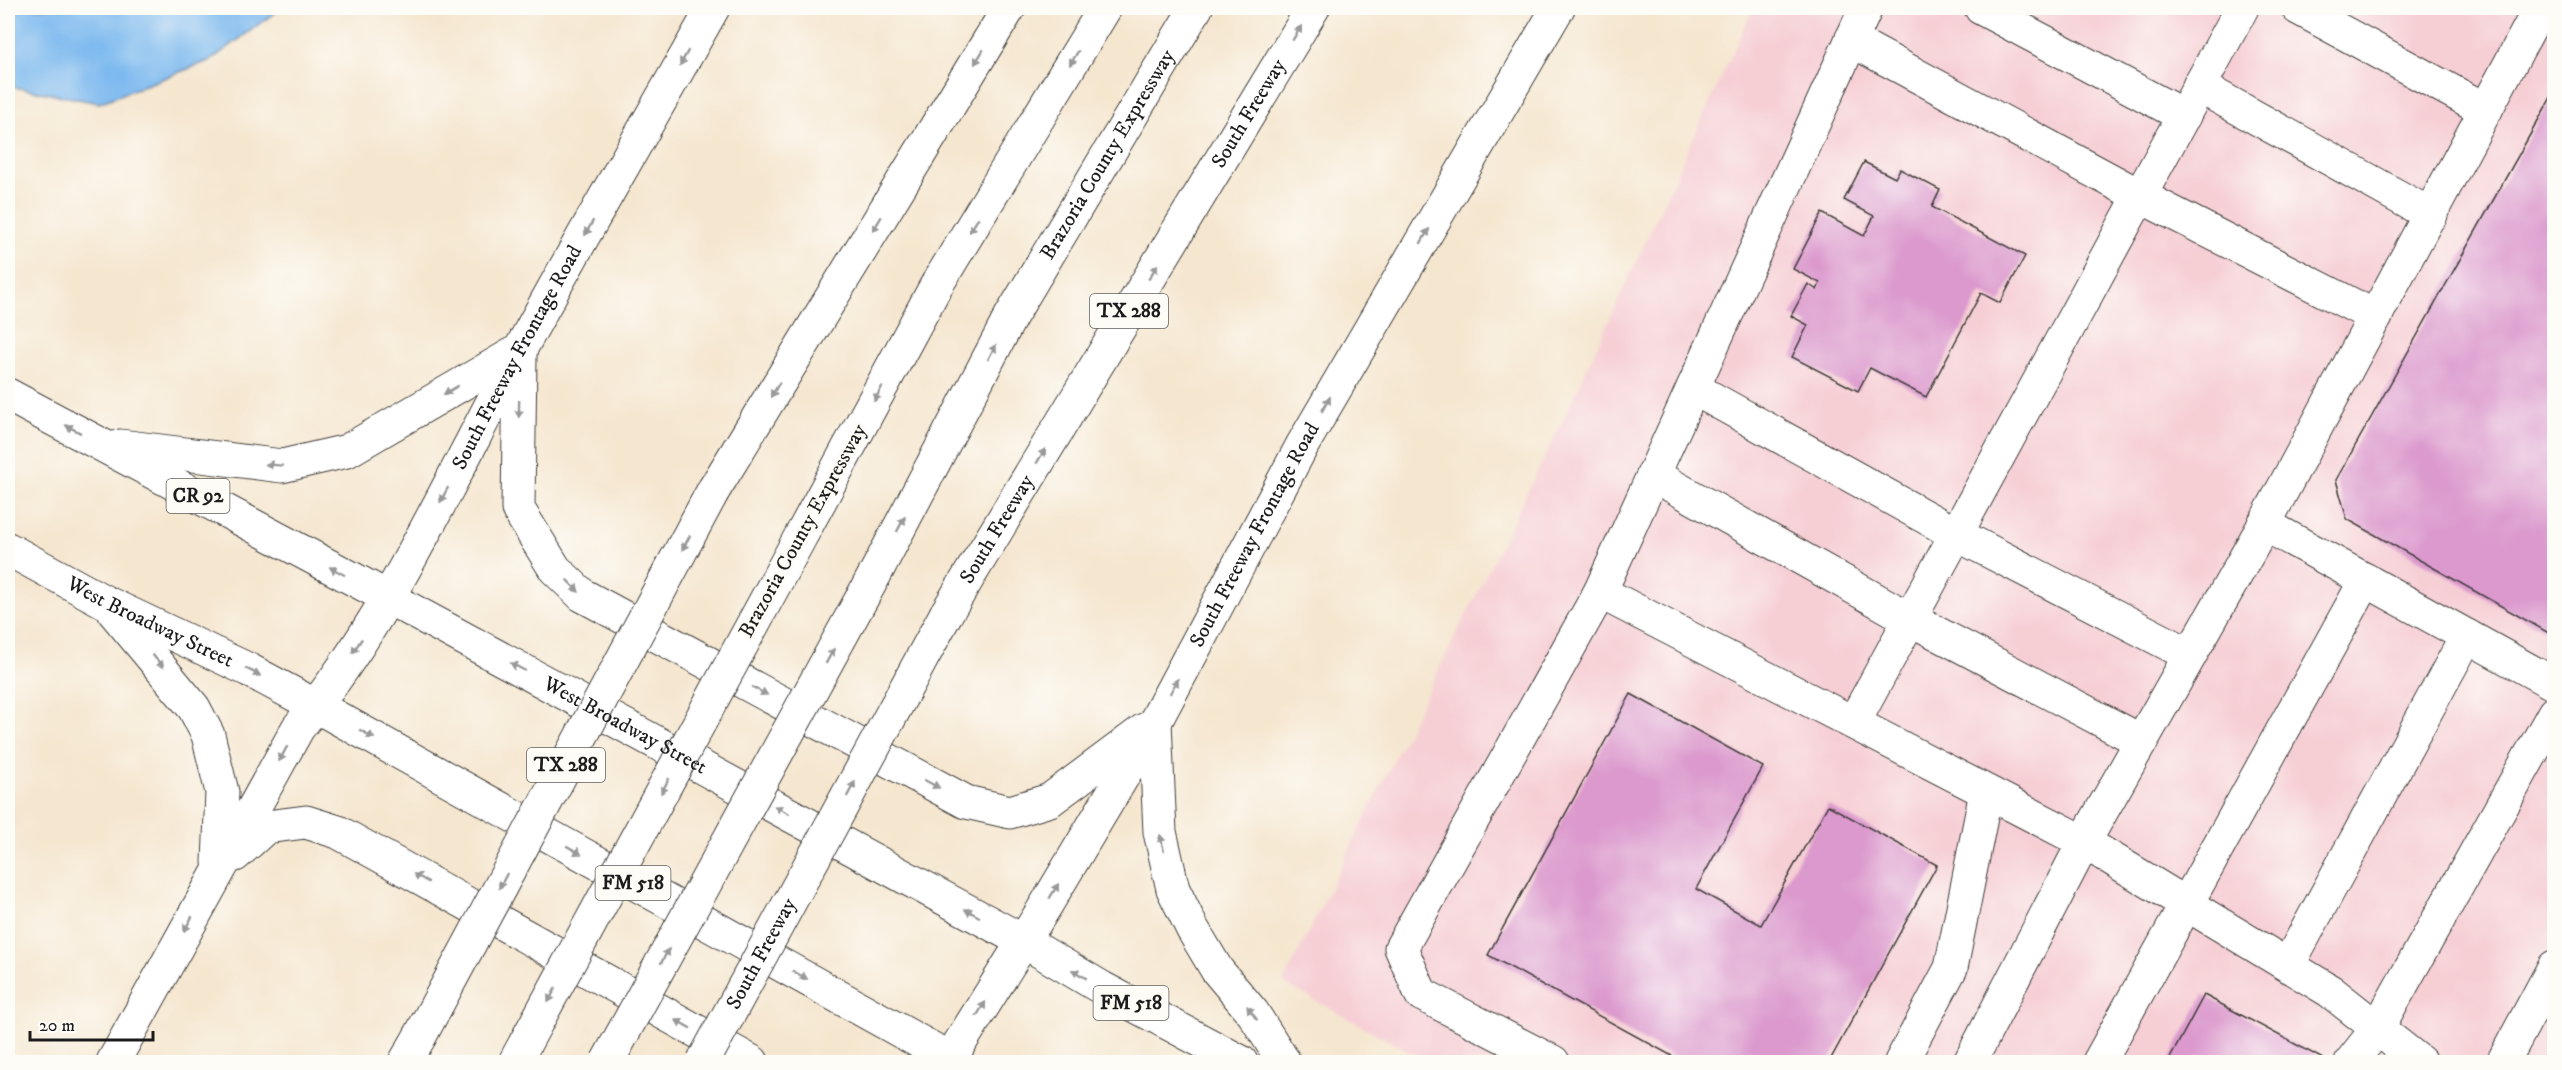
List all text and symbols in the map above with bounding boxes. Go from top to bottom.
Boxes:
one-way arrow [1292,25,1303,41]
street label: Brazoria County Expressway [1035,44,1182,265]
one-way arrow [973,49,984,65]
one-way arrow [680,50,690,67]
one-way arrow [1069,50,1080,66]
street label: South Freeway [1206,53,1293,173]
one-way arrow [872,216,883,232]
one-way arrow [968,216,979,233]
one-way arrow [583,220,594,236]
one-way arrow [1419,228,1430,244]
street label: South Freeway Frontage Road [447,240,588,474]
one-way arrow [1147,264,1158,280]
road number: TX 288 [1090,294,1168,328]
one-way arrow [987,343,997,360]
one-way arrow [770,382,781,398]
one-way arrow [443,384,459,395]
one-way arrow [873,386,883,403]
one-way arrow [1321,396,1332,412]
one-way arrow [514,399,524,418]
street label: South Freeway Frontage Road [1184,418,1326,652]
street label: Brazoria County Expressway [733,419,873,642]
one-way arrow [64,424,81,434]
one-way arrow [1036,447,1046,464]
one-way arrow [265,460,284,469]
street label: South Freeway [954,469,1041,589]
road number: CR 92 [166,479,230,513]
one-way arrow [439,486,449,504]
one-way arrow [896,515,906,532]
one-way arrow [681,535,691,552]
one-way arrow [329,566,346,575]
street label: West Broadway Street [61,570,238,674]
one-way arrow [565,578,579,592]
one-way arrow [351,638,362,655]
one-way arrow [825,647,835,664]
one-way arrow [151,653,164,668]
one-way arrow [509,662,526,672]
one-way arrow [244,668,261,677]
street label: West Broadway Street [538,670,712,781]
one-way arrow [1169,678,1178,695]
one-way arrow [752,686,769,696]
one-way arrow [359,729,376,739]
one-way arrow [278,746,289,762]
road number: TX 288 [527,748,605,782]
one-way arrow [660,778,670,795]
one-way arrow [924,779,941,789]
one-way arrow [846,781,856,798]
one-way arrow [773,805,790,815]
one-way arrow [1157,834,1167,852]
one-way arrow [566,845,583,855]
road number: FM 518 [596,866,670,900]
one-way arrow [412,873,429,883]
one-way arrow [498,873,508,890]
one-way arrow [1049,883,1060,899]
street label: South Freeway [721,893,803,1014]
one-way arrow [963,908,980,918]
one-way arrow [183,916,193,933]
one-way arrow [660,947,670,964]
one-way arrow [1070,969,1087,979]
one-way arrow [792,970,809,980]
one-way arrow [547,986,557,1003]
road number: FM 518 [1094,986,1168,1020]
one-way arrow [975,1001,986,1018]
scale bar [30,1004,153,1042]
one-way arrow [1246,1006,1258,1022]
text: 20 m [39,1015,75,1037]
one-way arrow [674,1019,691,1029]

